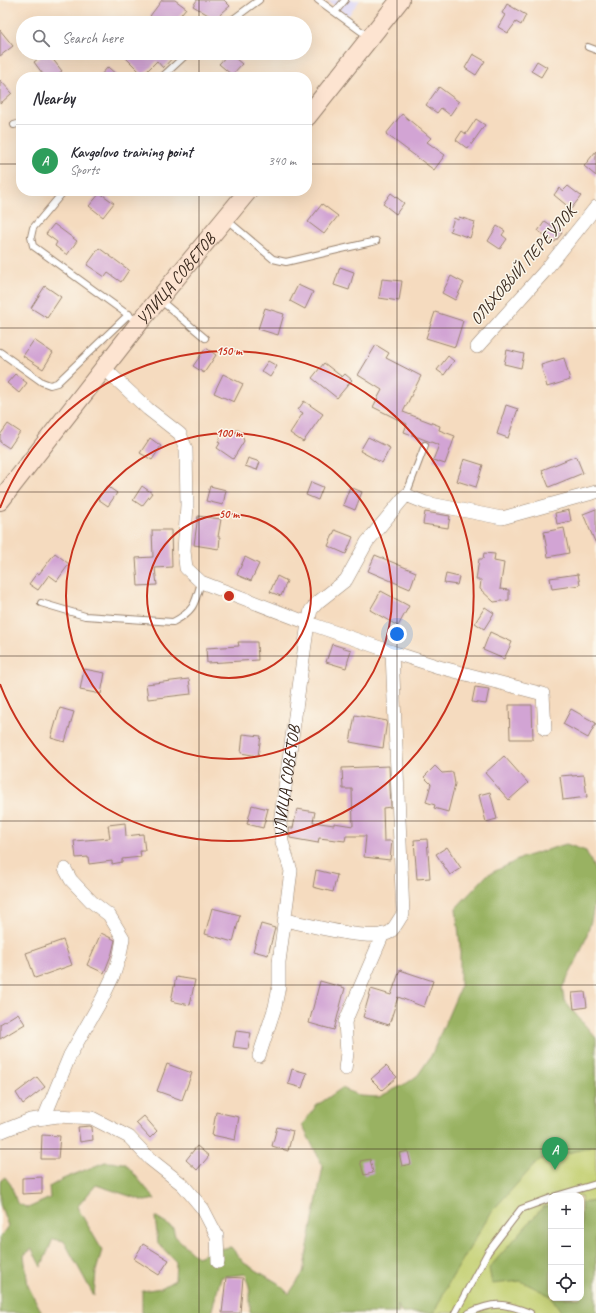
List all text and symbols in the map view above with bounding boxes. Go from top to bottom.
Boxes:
search box [16,16,312,60]
icon: search [30,27,52,49]
text: Search here [62,29,123,48]
text: Nearby [32,88,75,109]
text: Kavgolovo training point [70,143,193,162]
text: A [42,153,48,169]
text: 340 m [268,153,296,169]
text: Sports [70,162,99,178]
street label: ОЛЬХОВЫЙ ПЕРЕУЛОК [465,198,583,329]
street label: УЛИЦА СОВЕТОВ [131,228,220,329]
text: 150 m [216,343,243,359]
text: 100 m [216,425,243,441]
text: 50 m [219,506,240,522]
centre of rings [222,589,236,603]
your location [387,624,407,644]
street label: УЛИЦА СОВЕТОВ [269,723,304,839]
pin: A [542,1137,568,1170]
map controls [548,1193,584,1301]
button: + [548,1193,584,1229]
button: − [548,1229,584,1265]
button: locate [548,1265,584,1301]

